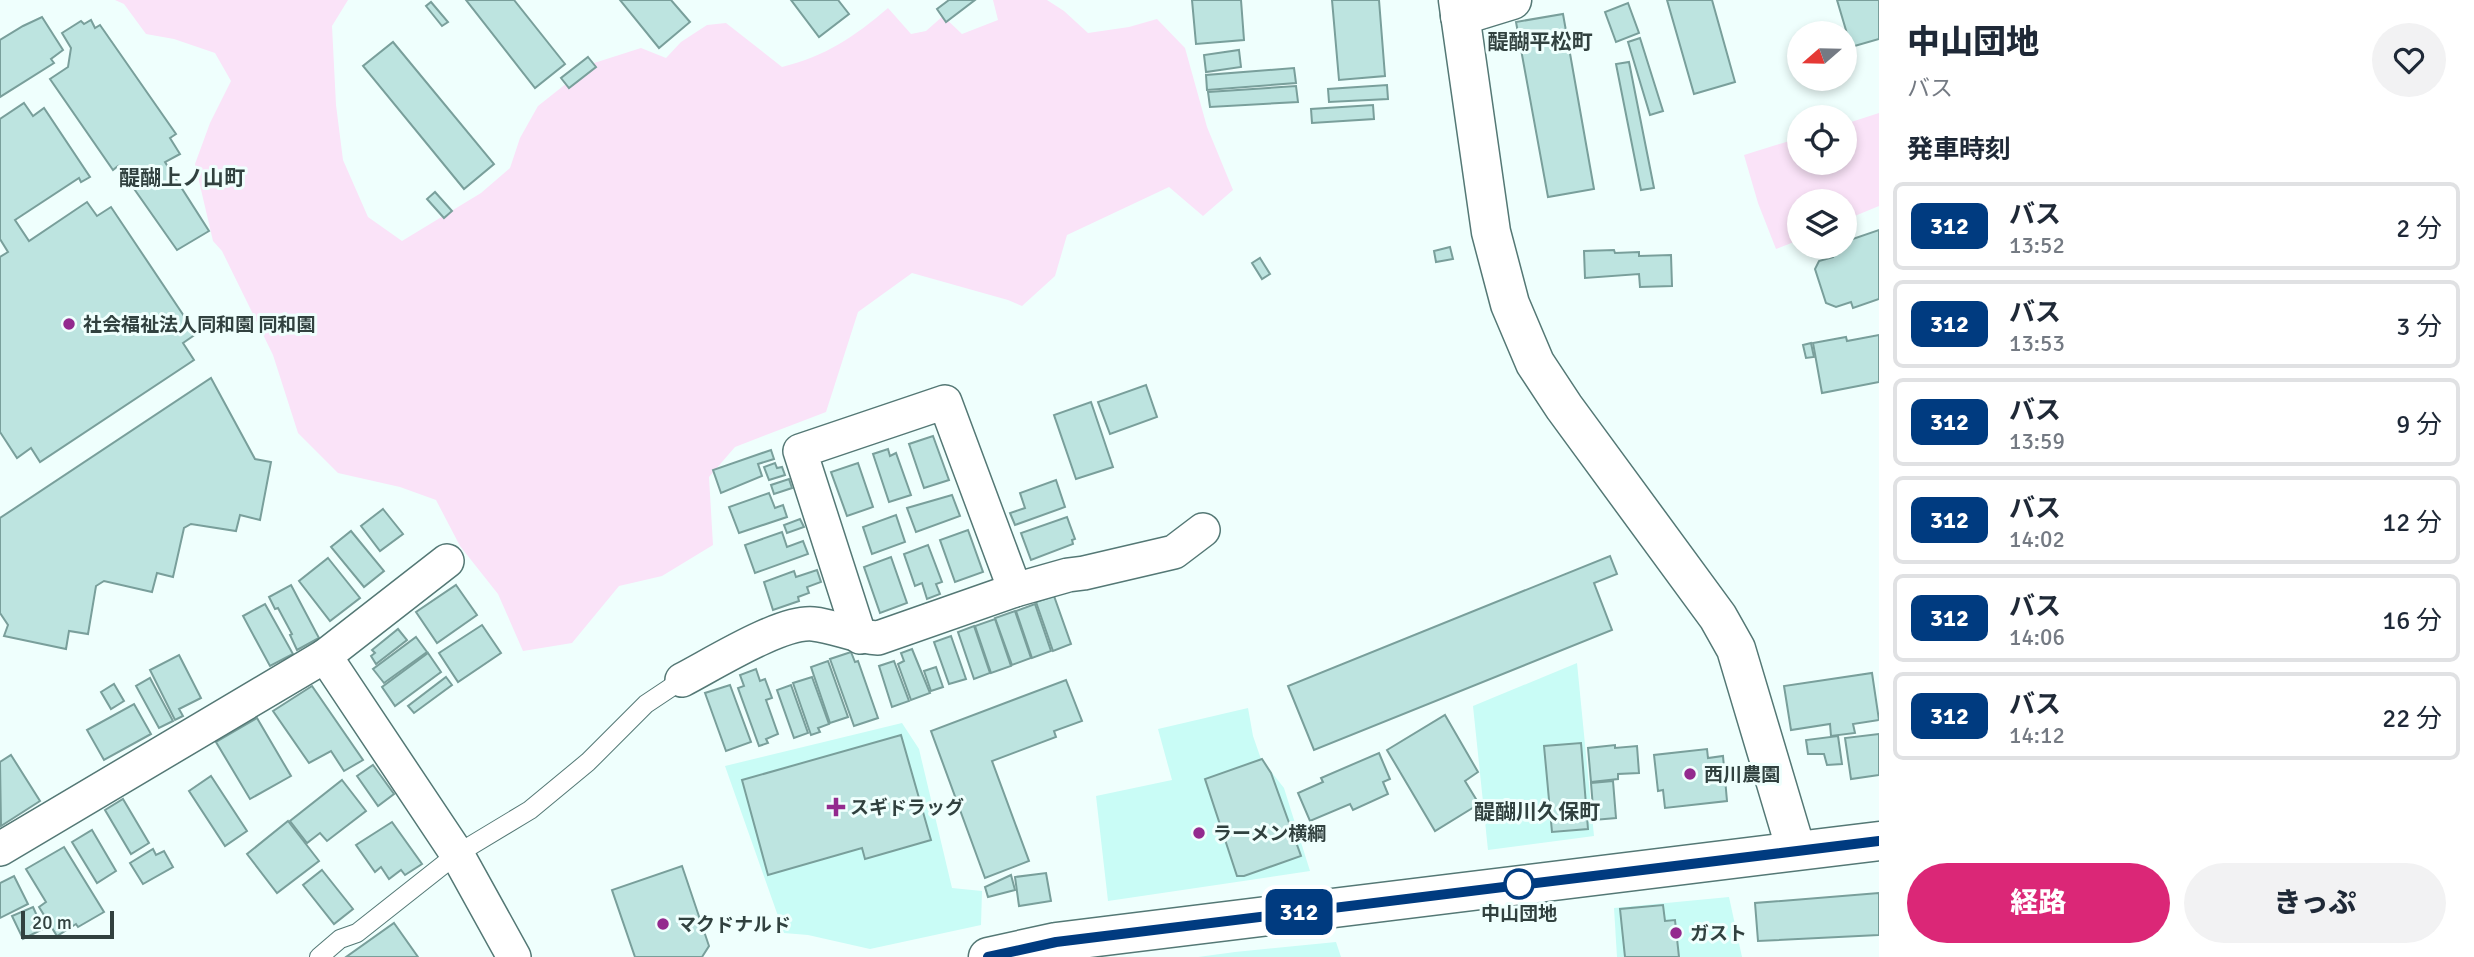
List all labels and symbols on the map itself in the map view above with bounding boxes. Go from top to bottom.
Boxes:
north arrow [1787,21,1857,91]
district label: 醍醐平松町 [1488,29,1593,55]
district label: 醍醐上ノ山町 [119,165,245,191]
place label: 社会福祉法人同和園 同和園 [83,313,315,337]
marker: 社会福祉法人同和園 同和園 [61,316,77,332]
place label: 西川農園 [1704,763,1780,787]
marker: 西川農園 [1682,766,1698,782]
place label: スギドラッグ [850,796,964,820]
marker: スギドラッグ [828,799,844,815]
district label: 醍醐川久保町 [1474,799,1600,825]
place label: ラーメン横綱 [1213,822,1326,846]
marker: ラーメン横綱 [1191,825,1207,841]
marker: 中山団地 [1504,869,1534,899]
line badge: 312 [1259,889,1339,935]
place label: 中山団地 [1481,902,1557,926]
scale bar [21,908,114,940]
place label: マクドナルド [677,913,791,937]
marker: マクドナルド [655,916,671,932]
place label: ガスト [1690,922,1747,946]
marker: ガスト [1668,925,1684,941]

